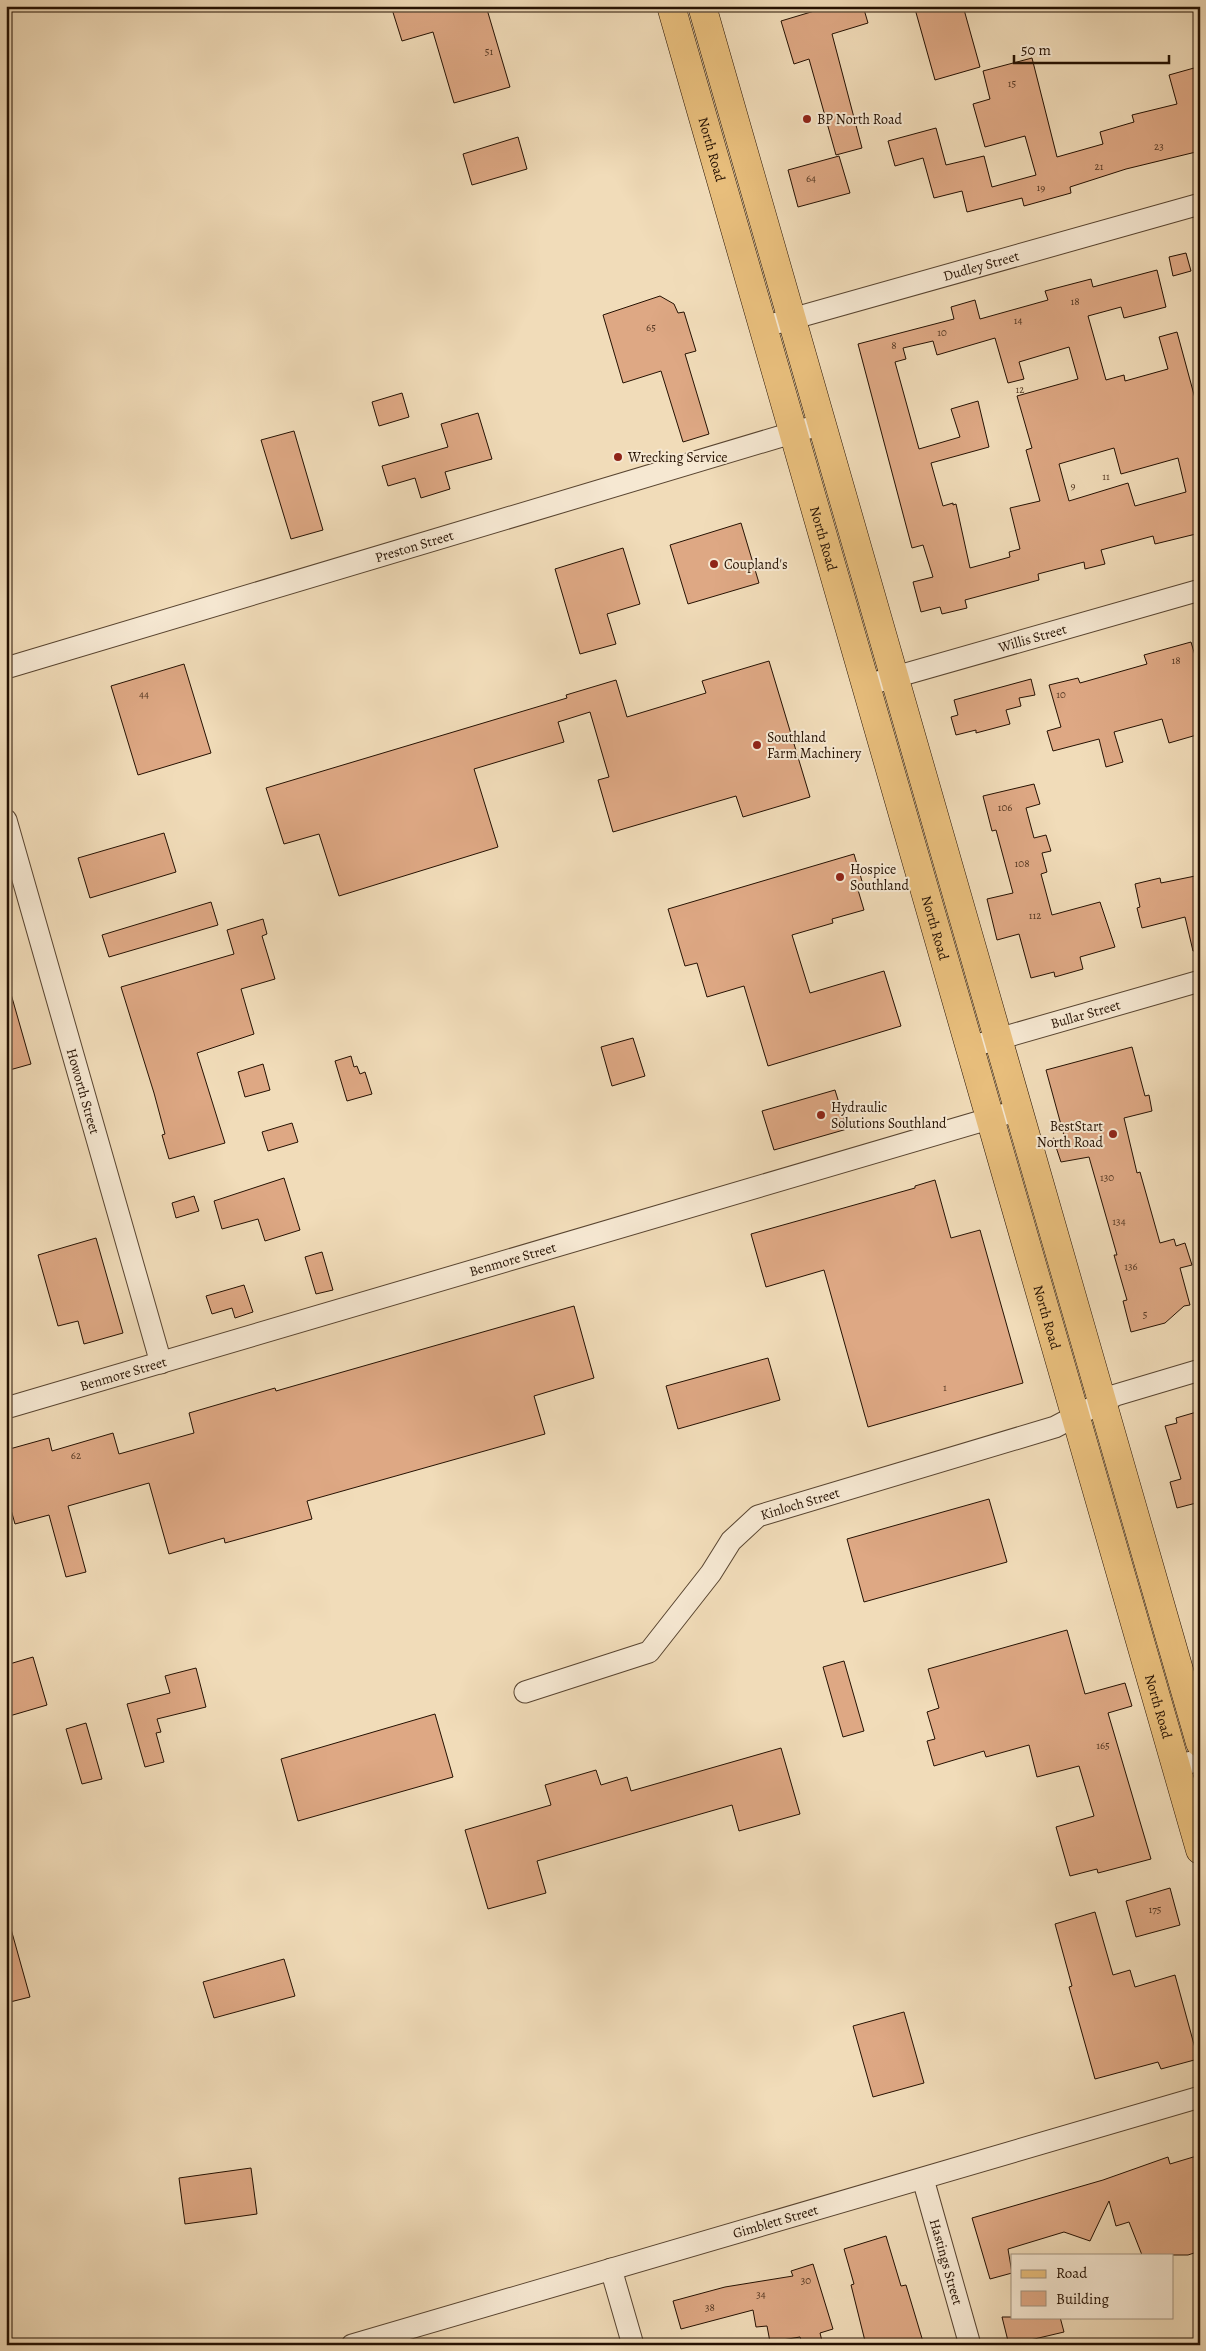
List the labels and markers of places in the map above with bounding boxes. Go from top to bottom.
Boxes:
place label: BP North Road [817,110,902,129]
marker: BP North Road [801,113,813,125]
place label: Wrecking Service [627,448,727,467]
marker: Wrecking Service [612,451,624,463]
place label: Coupland's [724,555,788,574]
marker: Coupland's [708,558,720,570]
place label: Southland Farm Machinery [767,728,862,763]
marker: Southland Farm Machinery [751,739,763,751]
place label: Hospice Southland [850,860,909,895]
marker: Hospice Southland [834,871,846,883]
place label: Hydraulic Solutions Southland [831,1098,947,1133]
marker: Hydraulic Solutions Southland [815,1109,827,1121]
place label: BestStart North Road [1037,1117,1103,1152]
marker: BestStart North Road [1107,1128,1119,1140]

